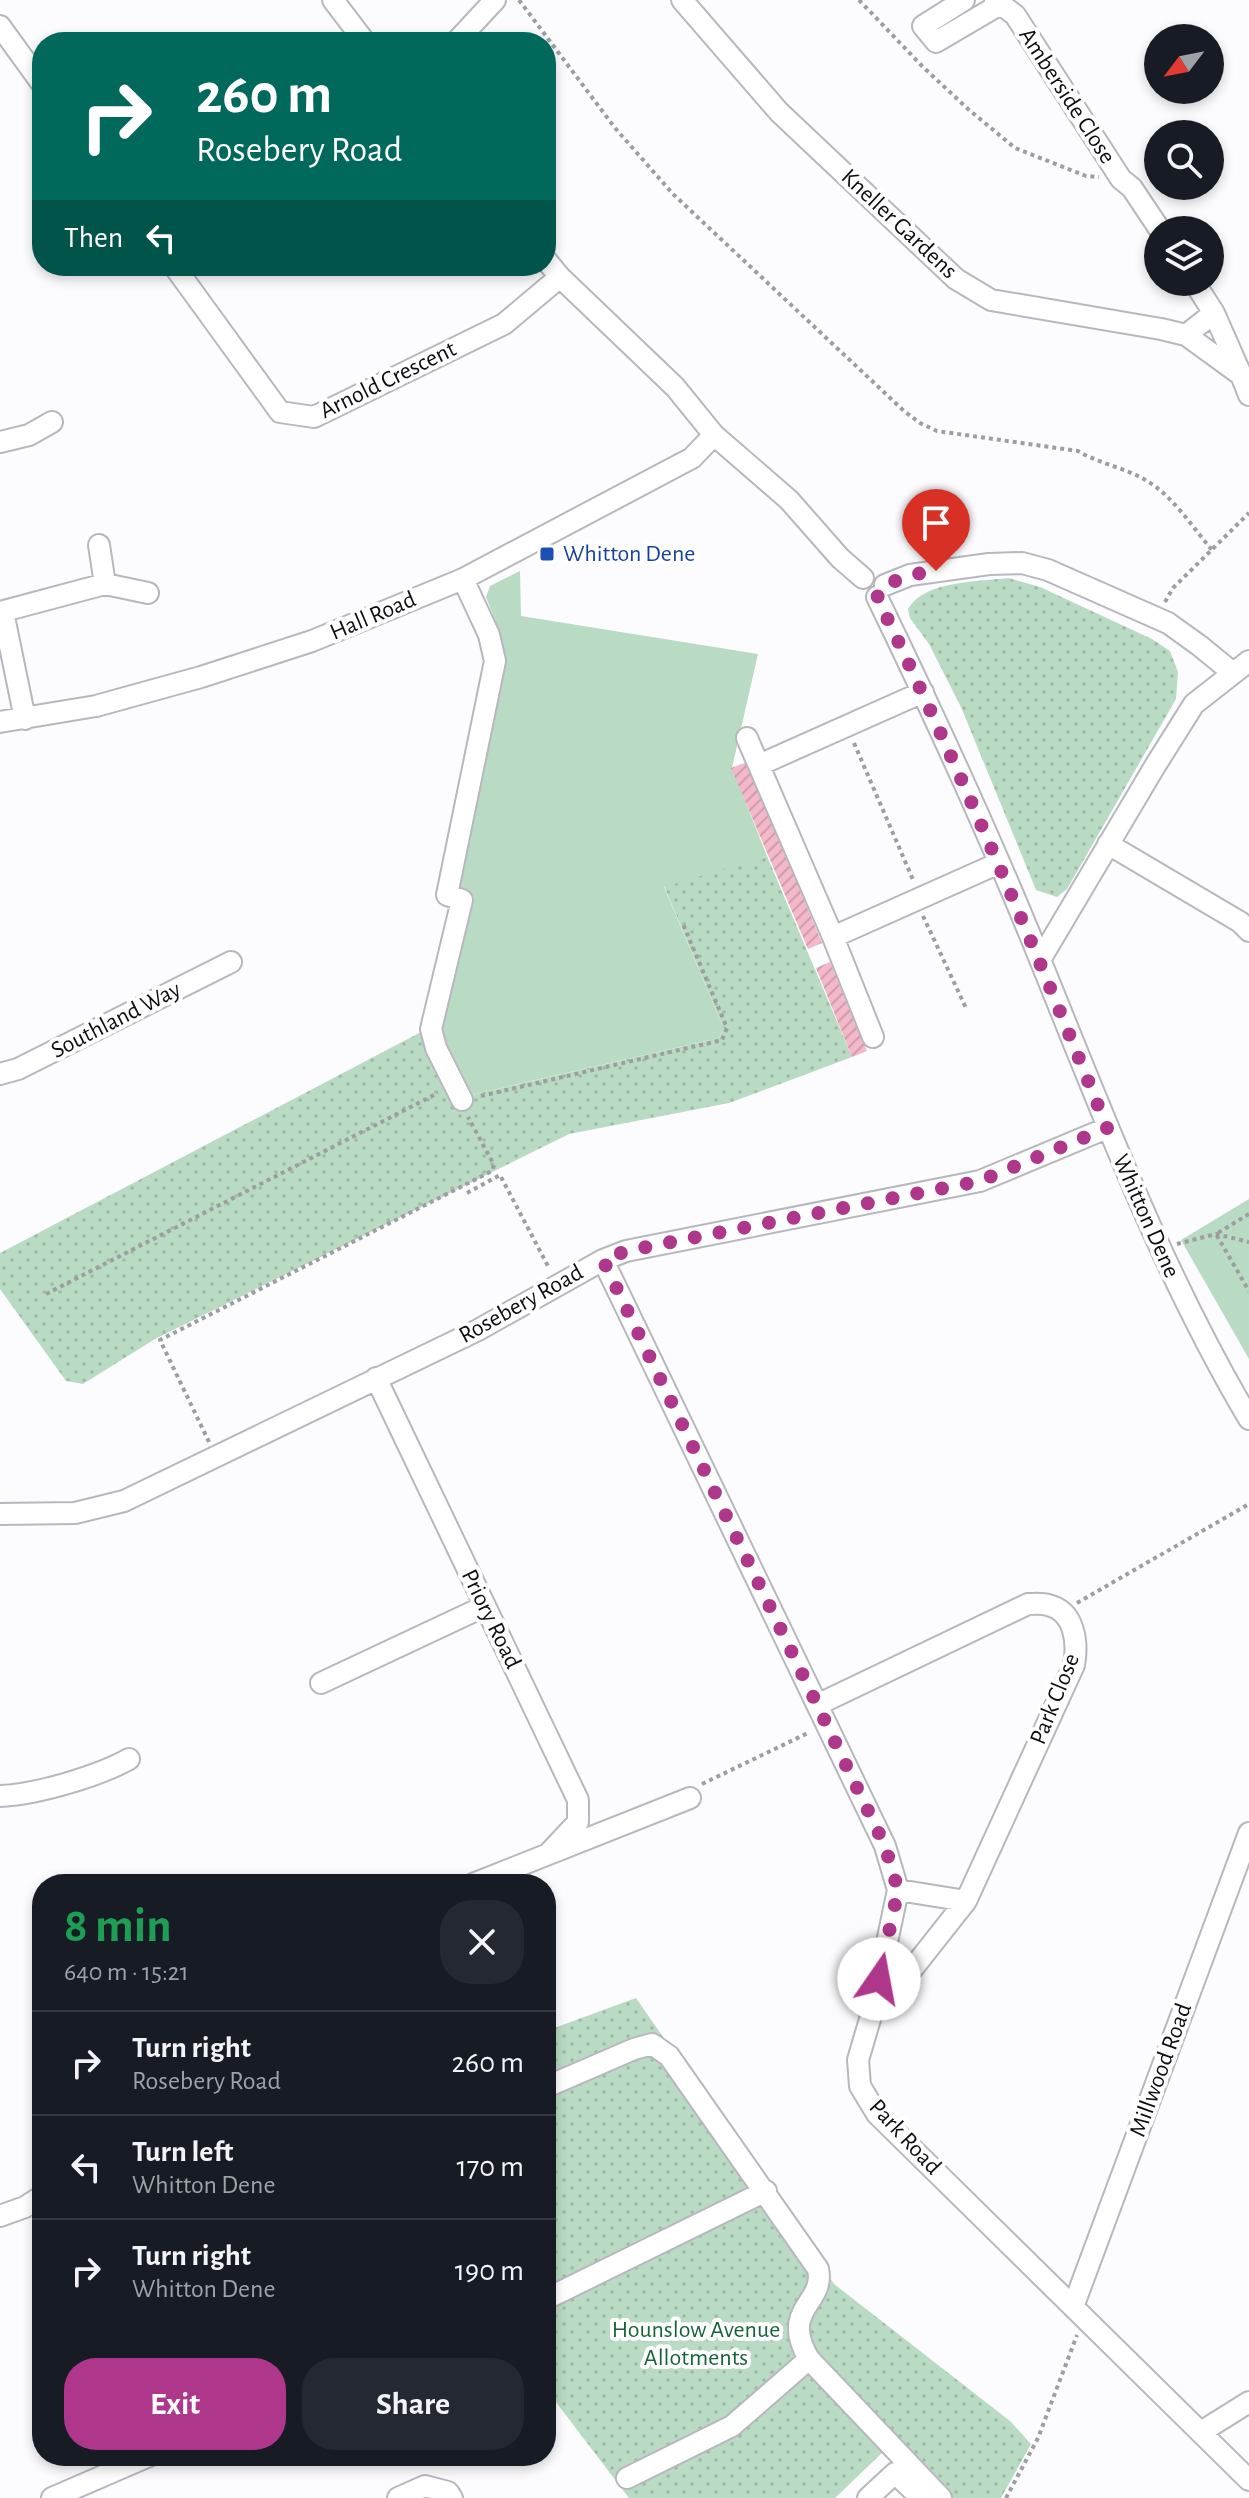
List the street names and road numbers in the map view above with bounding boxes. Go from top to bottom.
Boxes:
street label: Amberside Close [1014,24,1120,168]
street label: Kneller Gardens [837,165,961,283]
street label: Arnold Crescent [316,337,460,423]
street label: Hall Road [327,587,419,645]
street label: Southland Way [47,977,185,1063]
street label: Whitton Dene [1108,1151,1184,1281]
street label: Rosebery Road [455,1260,587,1348]
street label: Priory Road [457,1566,525,1672]
street label: Park Close [1026,1650,1084,1748]
street label: Millwood Road [1126,2000,1196,2140]
street label: Park Road [864,2095,946,2179]

